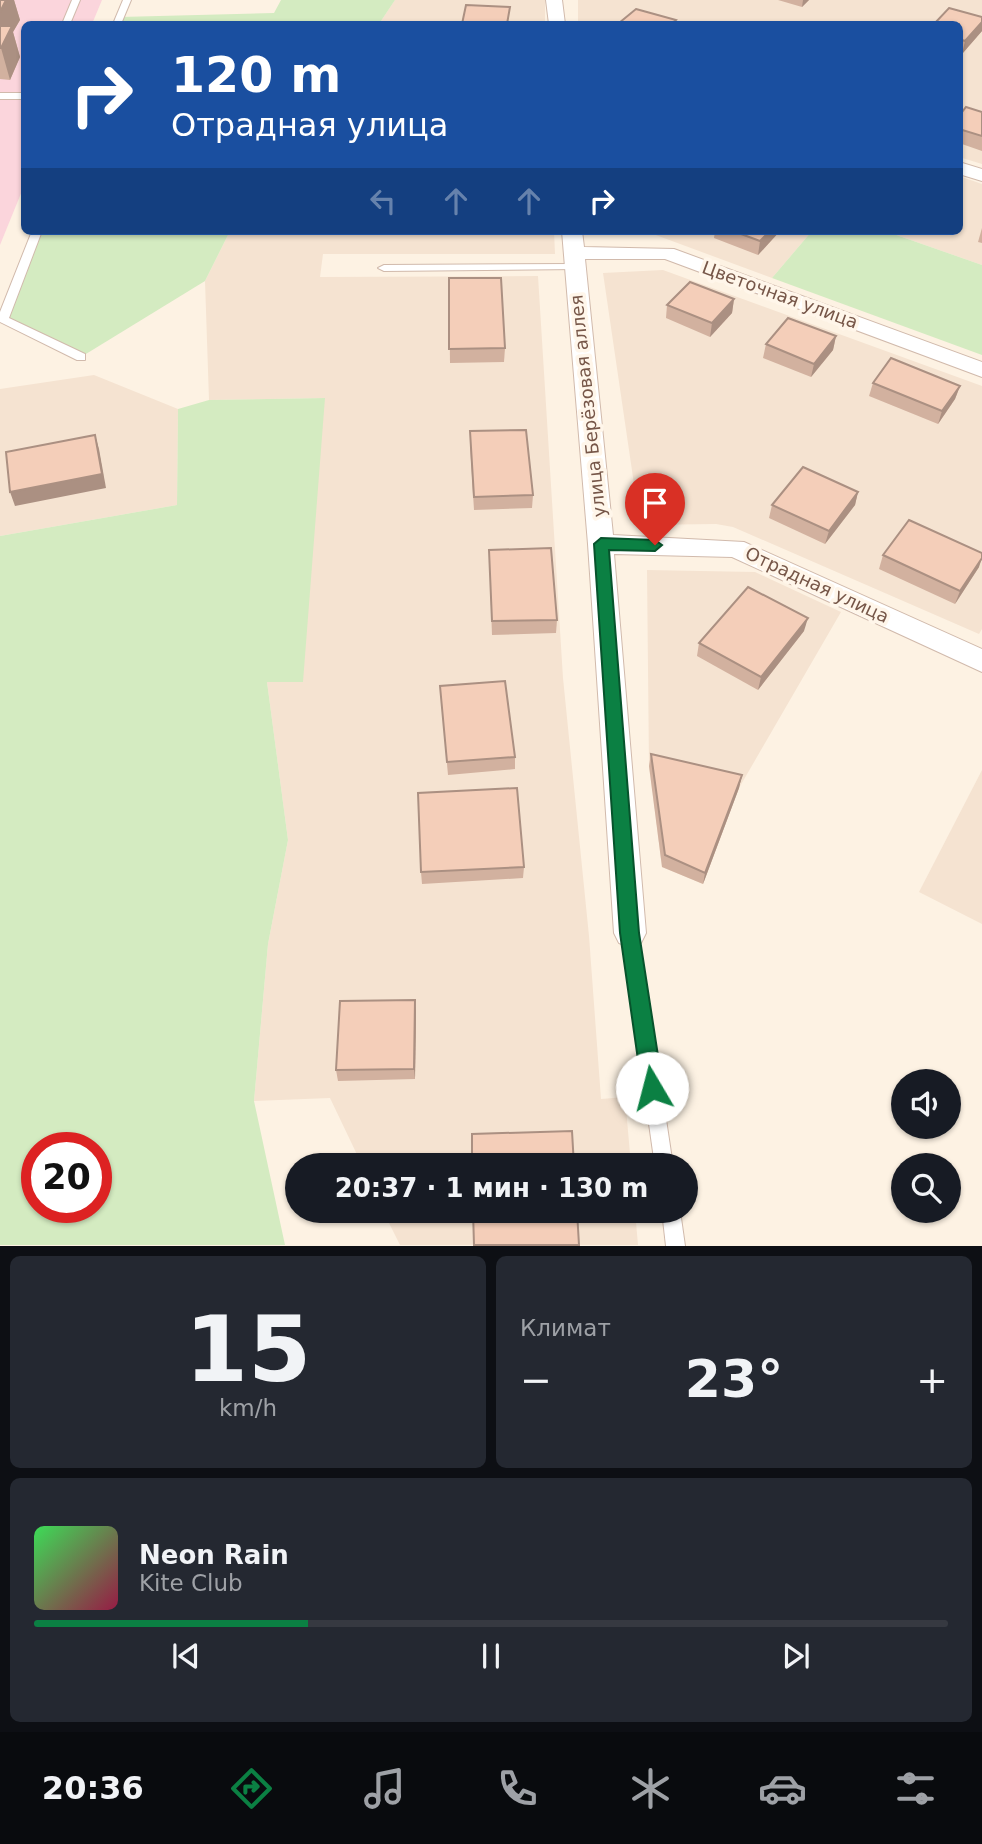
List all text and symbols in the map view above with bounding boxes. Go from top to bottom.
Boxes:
text: 120 m [171,47,341,104]
icon: right [56,49,147,140]
text: Отрадная улица [171,106,448,144]
icon: left [364,182,402,220]
icon: ahead [437,182,475,220]
icon: ahead [510,182,548,220]
icon: right [583,182,621,220]
street label: Цветочная улица [699,257,861,332]
street label: улица Берёзовая аллея [565,294,610,518]
pin [625,473,685,545]
icon: arrive [636,484,674,522]
street label: Отрадная улица [742,542,892,627]
position arrow [615,1051,689,1125]
map controls [891,1069,961,1223]
button: sound [891,1069,961,1139]
speed limit sign: 20 [21,1132,112,1223]
button: search [891,1153,961,1223]
text: 20:37 · 1 мин · 130 m [335,1173,648,1203]
text: 15 [185,1297,311,1402]
text: Климат [520,1315,611,1341]
text: 23° [685,1349,783,1409]
text: − [520,1358,552,1402]
text: + [916,1358,948,1402]
text: km/h [219,1395,277,1421]
text: Neon Rain [139,1540,289,1570]
text: Kite Club [139,1570,243,1596]
icon: previous [167,1637,205,1675]
icon: pause [472,1637,510,1675]
icon: next [777,1637,815,1675]
icon: directions [227,1764,276,1813]
icon: music [360,1764,409,1813]
icon: phone [493,1764,542,1813]
icon: climate [626,1764,675,1813]
icon: car [758,1764,807,1813]
icon: filters [891,1764,940,1813]
text: 20:36 [42,1769,144,1807]

